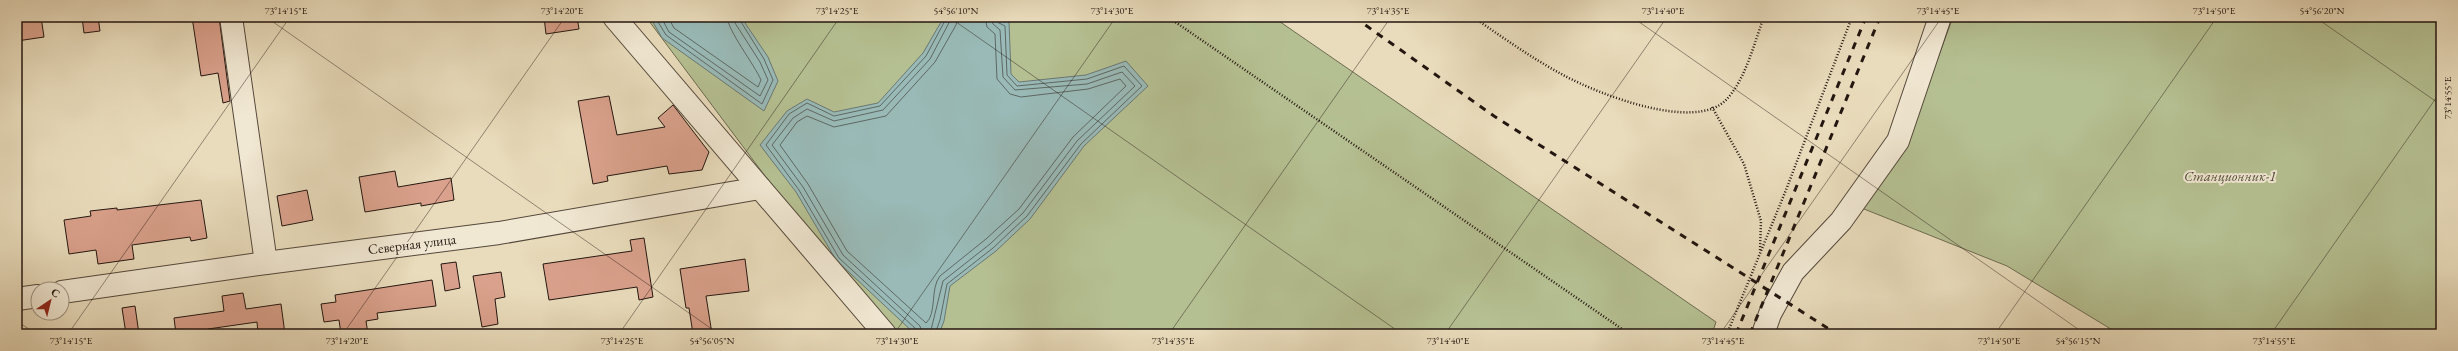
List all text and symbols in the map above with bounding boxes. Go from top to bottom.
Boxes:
text: 73°14'15"E [265,4,308,17]
text: 73°14'20"E [541,4,584,17]
text: 73°14'25"E [816,4,859,17]
text: 54°56'10"N [934,4,979,17]
text: 73°14'30"E [1091,4,1134,17]
text: 73°14'35"E [1367,4,1410,17]
text: 73°14'40"E [1642,4,1685,17]
text: 73°14'45"E [1917,4,1960,17]
text: 73°14'50"E [2193,4,2236,17]
text: 54°56'20"N [2300,4,2345,17]
text: 73°14'55"E [2441,76,2454,119]
park label: Станционник-1 [2184,167,2276,185]
street label: Северная улица [367,230,458,258]
north arrow [30,281,70,321]
text: С [49,285,63,301]
text: 73°14'15"E [50,334,93,347]
text: 73°14'20"E [326,334,369,347]
text: 73°14'25"E [601,334,644,347]
text: 54°56'05"N [690,334,735,347]
text: 73°14'30"E [876,334,919,347]
text: 73°14'35"E [1152,334,1195,347]
text: 73°14'40"E [1427,334,1470,347]
text: 73°14'45"E [1702,334,1745,347]
text: 73°14'50"E [1978,334,2021,347]
text: 54°56'15"N [2056,334,2101,347]
text: 73°14'55"E [2253,334,2296,347]

